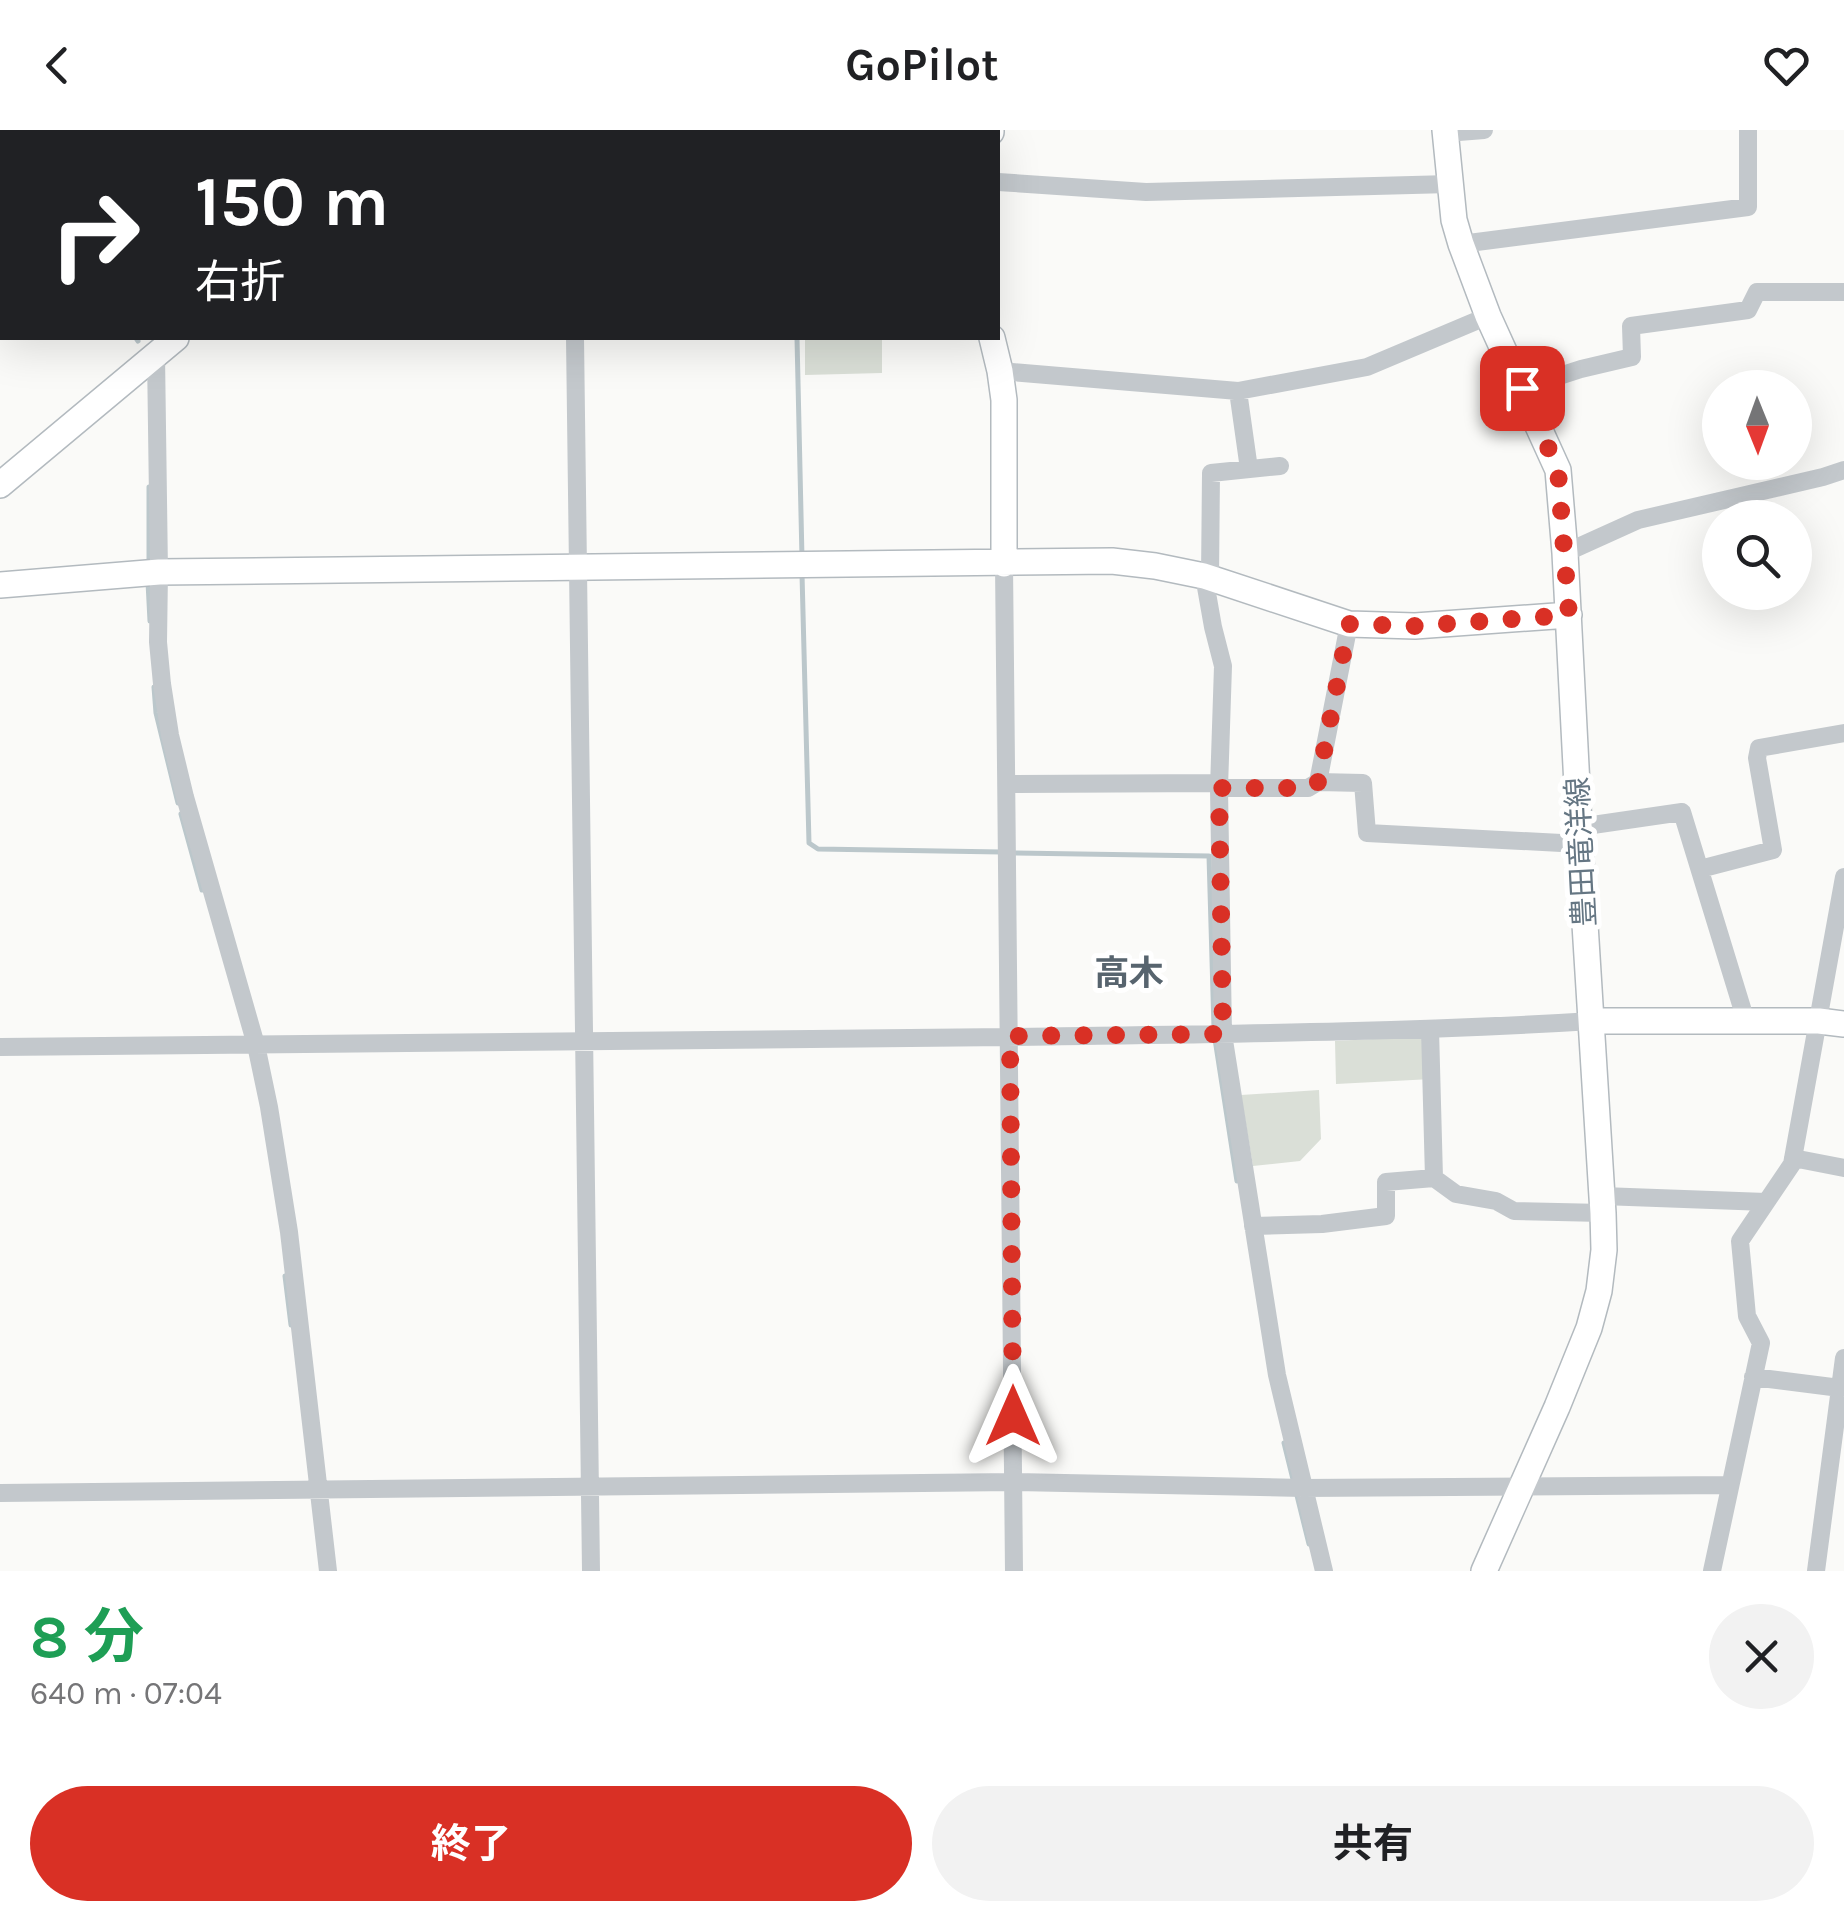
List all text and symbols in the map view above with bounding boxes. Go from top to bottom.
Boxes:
icon: back [30,38,85,93]
icon: heart [1759,38,1814,93]
text: GoPilot [845,39,999,91]
text: 150 m [195,161,389,243]
icon: right [30,170,160,300]
text: 右折 [195,256,285,308]
pin [1480,346,1565,431]
icon: arrive [1495,361,1550,416]
north arrow [1702,370,1812,480]
map controls [1702,370,1812,610]
button: search [1702,500,1812,610]
street label: 豊田竜洋線 [1559,776,1603,928]
district label: 高木 [1094,953,1164,994]
position arrow [961,1364,1065,1468]
text: 8 分 [30,1602,144,1672]
button: close [1709,1604,1814,1709]
text: 640 m · 07:04 [30,1675,222,1712]
button: 終了 [30,1786,912,1901]
button: 共有 [932,1786,1814,1901]

